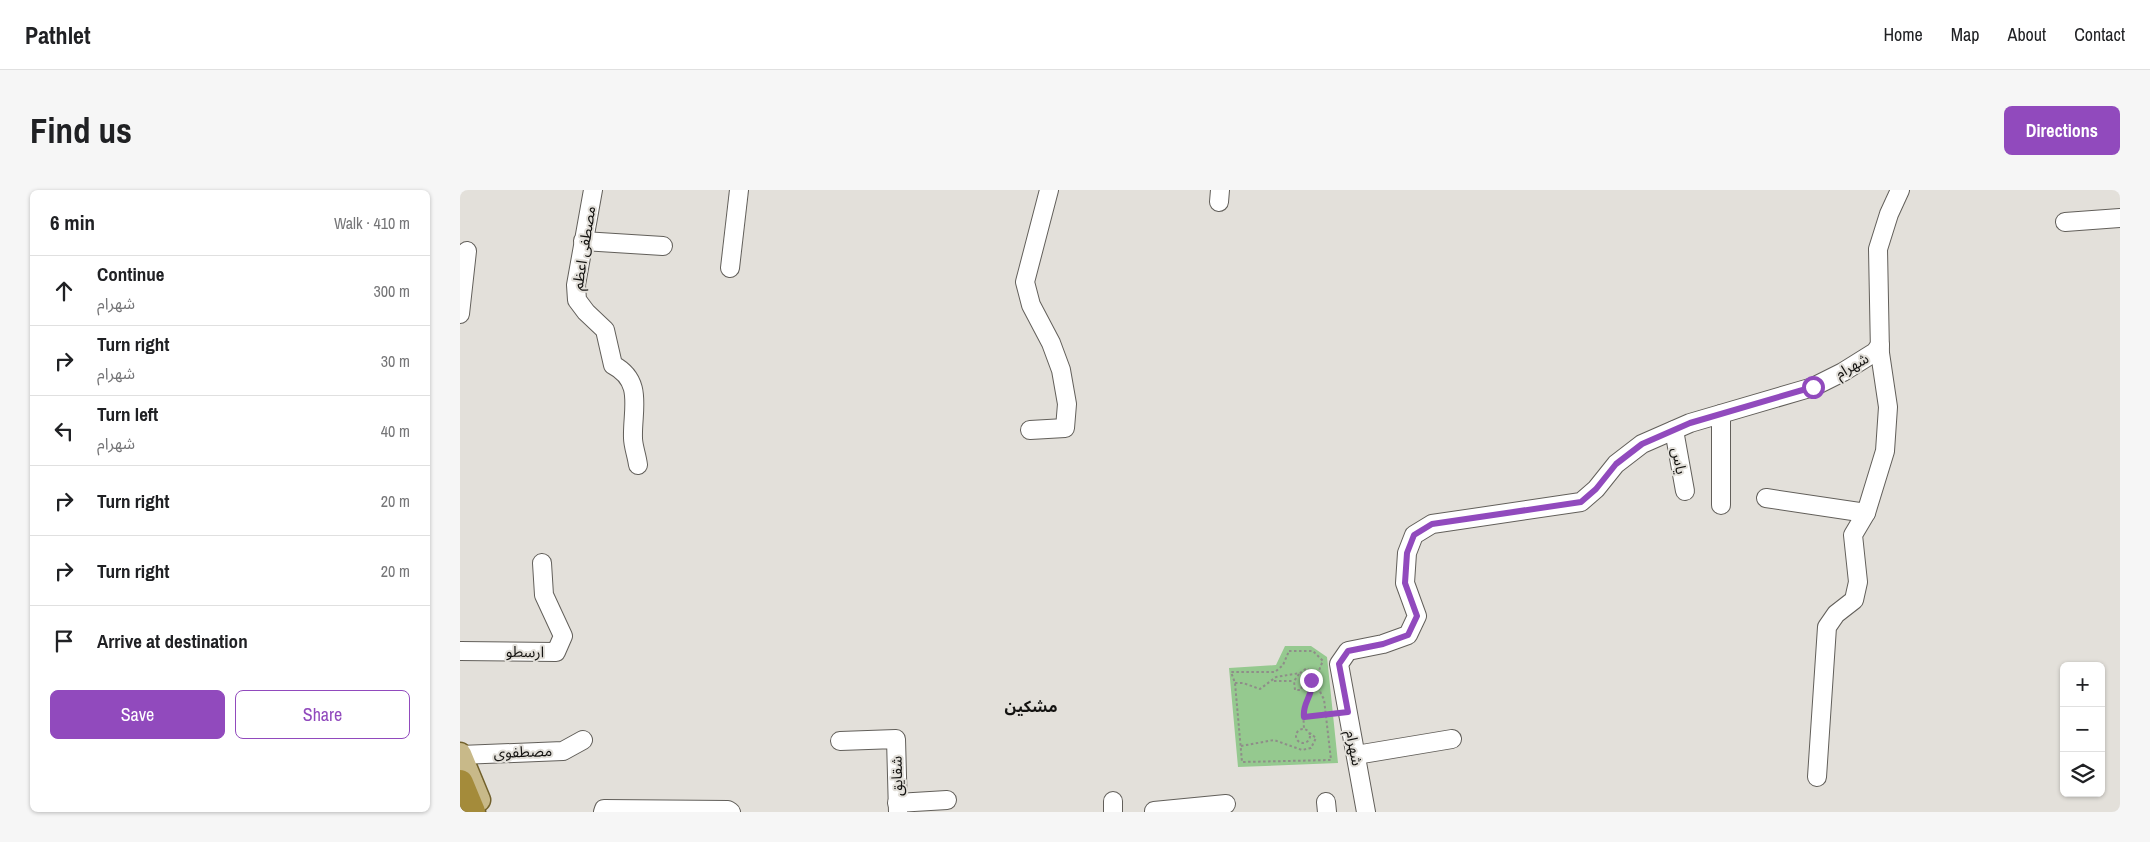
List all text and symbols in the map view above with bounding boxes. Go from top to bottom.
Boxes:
text: Pathlet [25,19,91,51]
text: Home [1883,22,1923,47]
text: Map [1951,22,1980,47]
text: About [2008,22,2046,47]
text: Contact [2074,22,2125,47]
button: Directions [2004,106,2120,155]
text: Find us [30,107,132,154]
street label: مصطفی اعظم [566,204,602,292]
text: 6 min [50,208,95,237]
text: Walk · 410 m [334,212,410,234]
text: Continue [97,261,165,287]
icon: ahead [50,277,78,305]
text: 300 m [374,280,410,302]
text: شهرام [97,292,135,314]
text: Turn right [97,331,169,357]
icon: right [50,347,78,375]
street label: شهرام [1831,347,1873,384]
text: 30 m [381,350,410,372]
text: شهرام [97,362,135,384]
route start [1802,376,1825,399]
text: Turn left [97,401,158,427]
icon: left [50,417,78,445]
text: 40 m [381,420,410,442]
text: شهرام [97,432,135,454]
street label: یاس [1667,446,1692,476]
icon: right [50,487,78,515]
text: Turn right [97,488,169,514]
text: 20 m [381,490,410,512]
icon: right [50,557,78,585]
text: Turn right [97,558,169,584]
text: 20 m [381,560,410,582]
icon: arrive [50,627,78,655]
text: Arrive at destination [97,628,248,654]
street label: ارسطو [506,641,544,662]
map controls [2060,662,2105,797]
button: + [2060,662,2105,707]
route end [1300,669,1323,692]
button: Save [50,690,225,739]
button: Share [235,690,410,739]
district label: مشکین [1004,695,1058,717]
button: − [2060,707,2105,752]
street label: شهرام [1340,728,1368,768]
street label: مصطفوی [493,740,553,763]
button: layers [2060,752,2105,797]
street label: شقایق [886,756,907,796]

